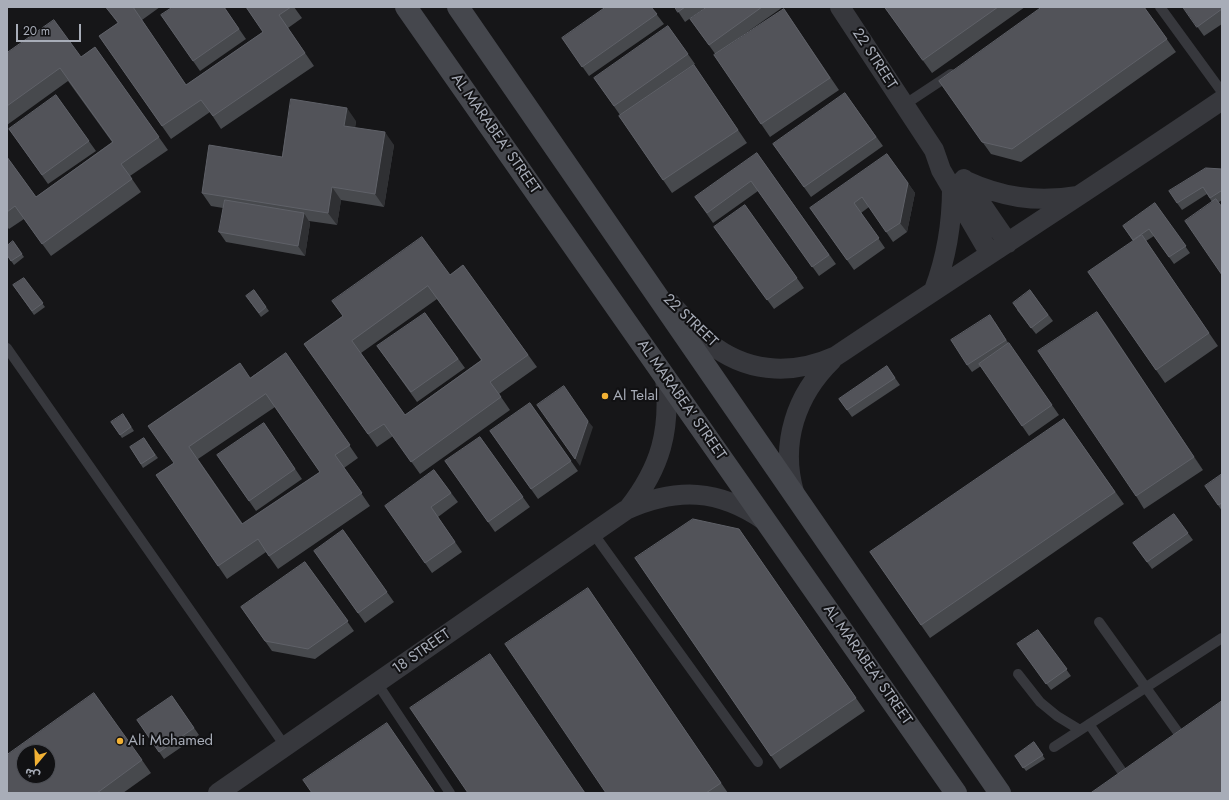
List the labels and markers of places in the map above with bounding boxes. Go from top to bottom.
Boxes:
place label: Al Telal [613,387,658,405]
marker: Al Telal [600,391,610,401]
place label: Ali Mohamed [128,732,213,750]
marker: Ali Mohamed [115,736,125,746]

